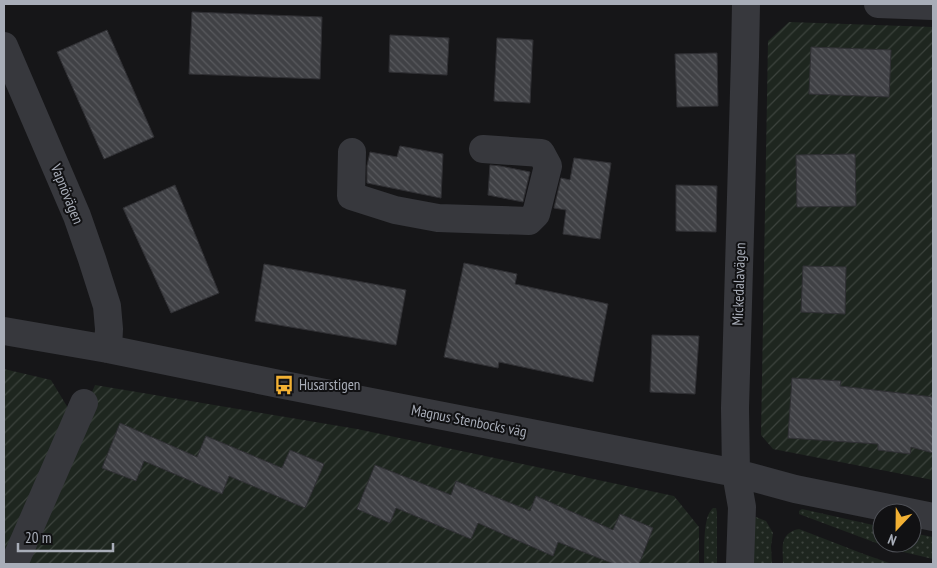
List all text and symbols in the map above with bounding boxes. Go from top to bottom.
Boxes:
street label: Vapnövägen [47,160,88,227]
street label: Mickedalavägen [728,242,749,326]
bus stop icon: Husarstigen [273,374,295,396]
place label: Husarstigen [299,375,360,394]
street label: Magnus Stenbocks väg [410,400,528,441]
north arrow [872,503,922,553]
scale bar [18,520,112,552]
text: 20 m [25,528,51,547]
text: N [885,530,899,550]

